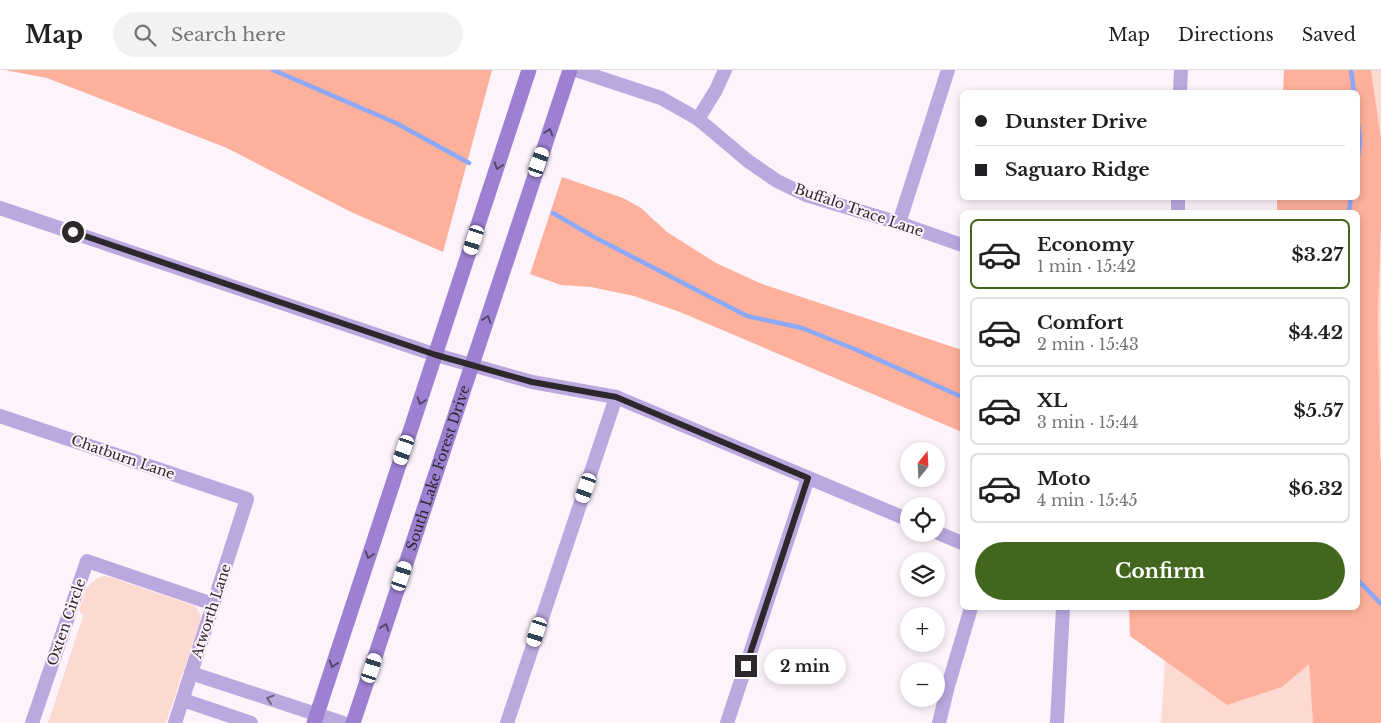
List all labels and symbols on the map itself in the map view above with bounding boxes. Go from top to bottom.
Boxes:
one-way arrow [543,128,553,137]
car [527,145,550,179]
one-way arrow [494,162,504,170]
street label: Buffalo Trace Lane [792,179,926,241]
route start [62,221,84,243]
car [462,223,485,257]
one-way arrow [481,316,491,324]
street label: South Lake Forest Drive [402,383,474,553]
one-way arrow [416,396,426,405]
street label: Chatburn Lane [69,431,177,483]
car [392,433,415,467]
north arrow [900,442,945,488]
car [574,471,597,505]
one-way arrow [365,551,375,559]
car [390,559,413,593]
street label: Atworth Lane [187,562,235,661]
street label: Oxten Circle [43,576,89,668]
car [525,615,548,649]
one-way arrow [379,623,389,631]
callout: 2 min [764,648,846,684]
car [360,651,383,685]
route end [735,655,757,677]
one-way arrow [329,660,339,668]
one-way arrow [267,695,275,705]

